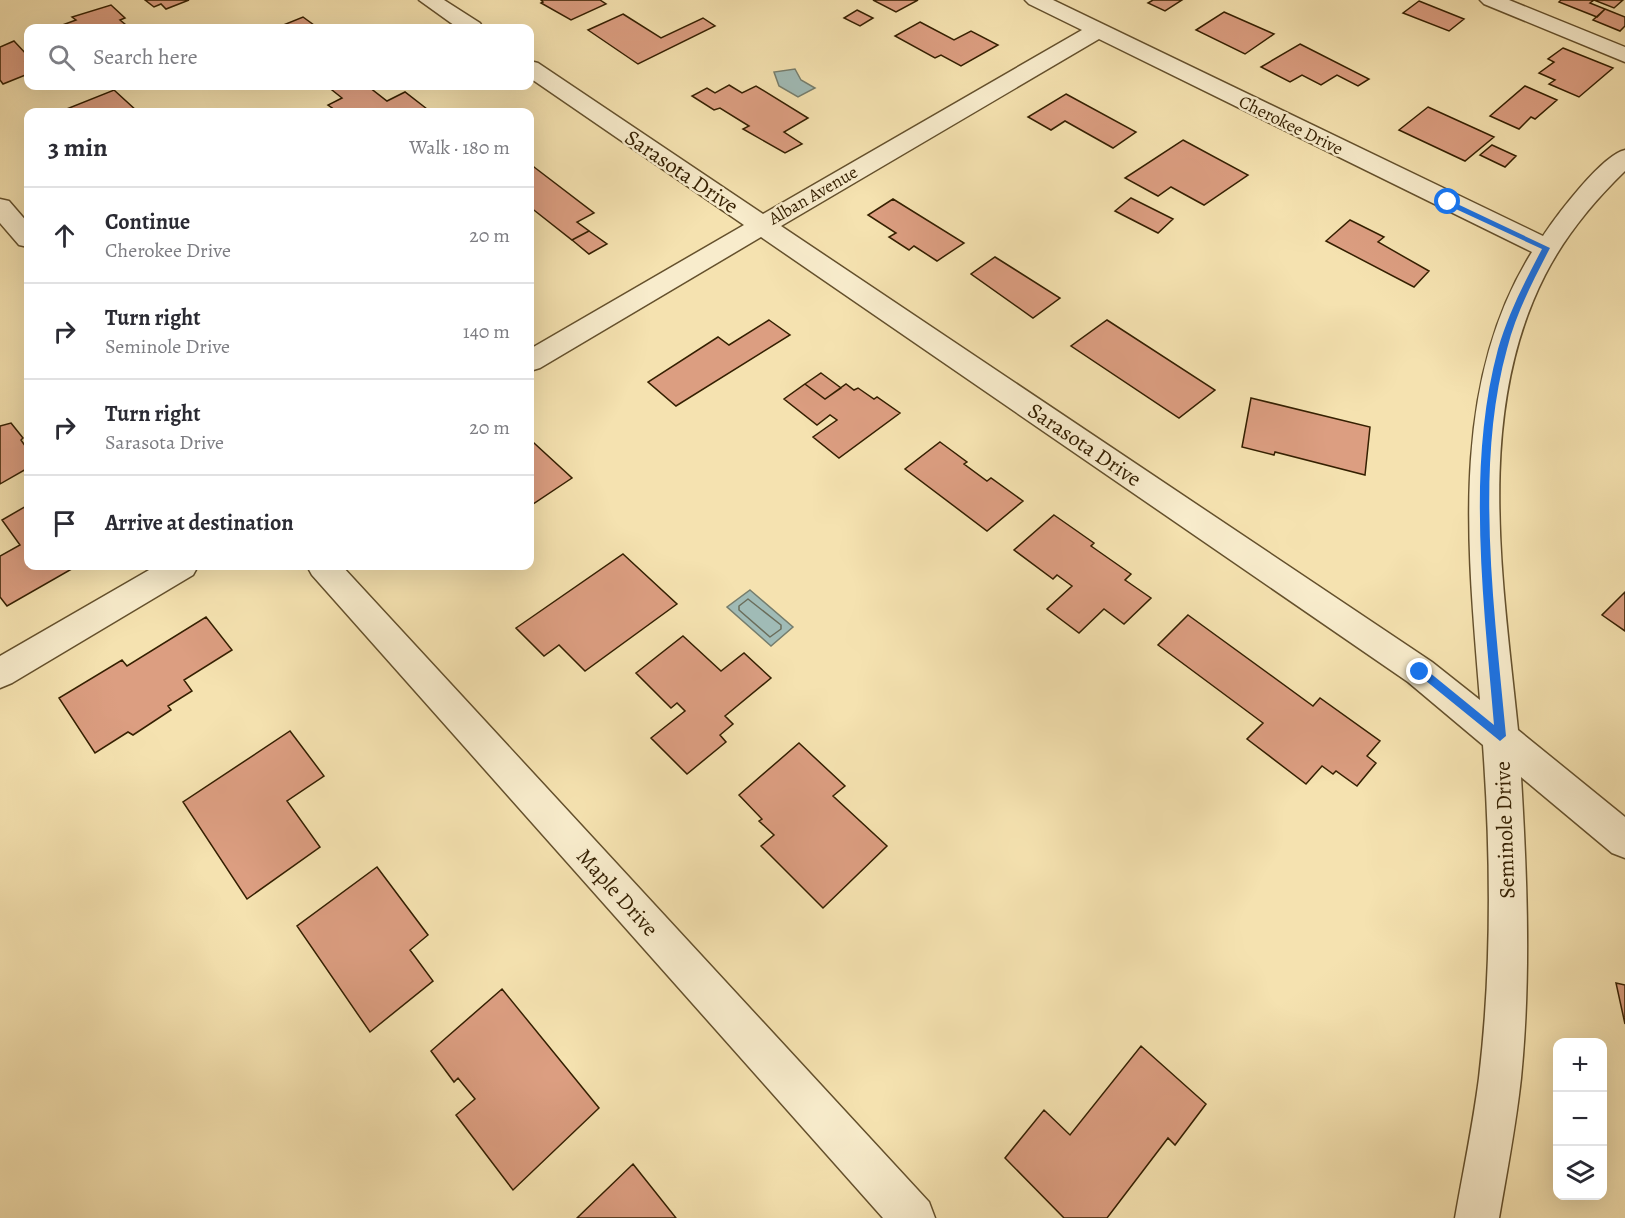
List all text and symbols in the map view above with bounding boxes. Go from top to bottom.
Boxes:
search box [24,24,534,90]
icon: search [45,41,78,74]
text: Search here [93,42,198,72]
street label: Cherokee Drive [1235,89,1347,161]
street label: Sarasota Drive [619,123,744,221]
text: 3 min [48,130,108,165]
text: Walk · 180 m [409,134,510,161]
street label: Alban Avenue [763,160,862,231]
route start [1434,188,1460,214]
text: Continue [105,207,190,237]
icon: ahead [48,219,81,252]
text: 20 m [469,222,510,249]
text: Cherokee Drive [105,237,231,264]
text: Turn right [105,303,201,333]
icon: right [48,315,81,348]
text: 140 m [463,318,510,345]
text: Seminole Drive [105,333,230,360]
street label: Sarasota Drive [1022,396,1147,494]
text: Turn right [105,399,201,429]
icon: right [48,411,81,444]
text: 20 m [469,414,510,441]
text: Sarasota Drive [105,429,224,456]
icon: arrive [48,507,81,540]
text: Arrive at destination [105,508,294,538]
route end [1406,658,1432,684]
street label: Seminole Drive [1488,761,1522,899]
street label: Maple Drive [570,842,665,943]
map controls [1553,1038,1607,1200]
button: + [1553,1038,1607,1092]
button: − [1553,1092,1607,1146]
button: layers [1553,1146,1607,1200]

